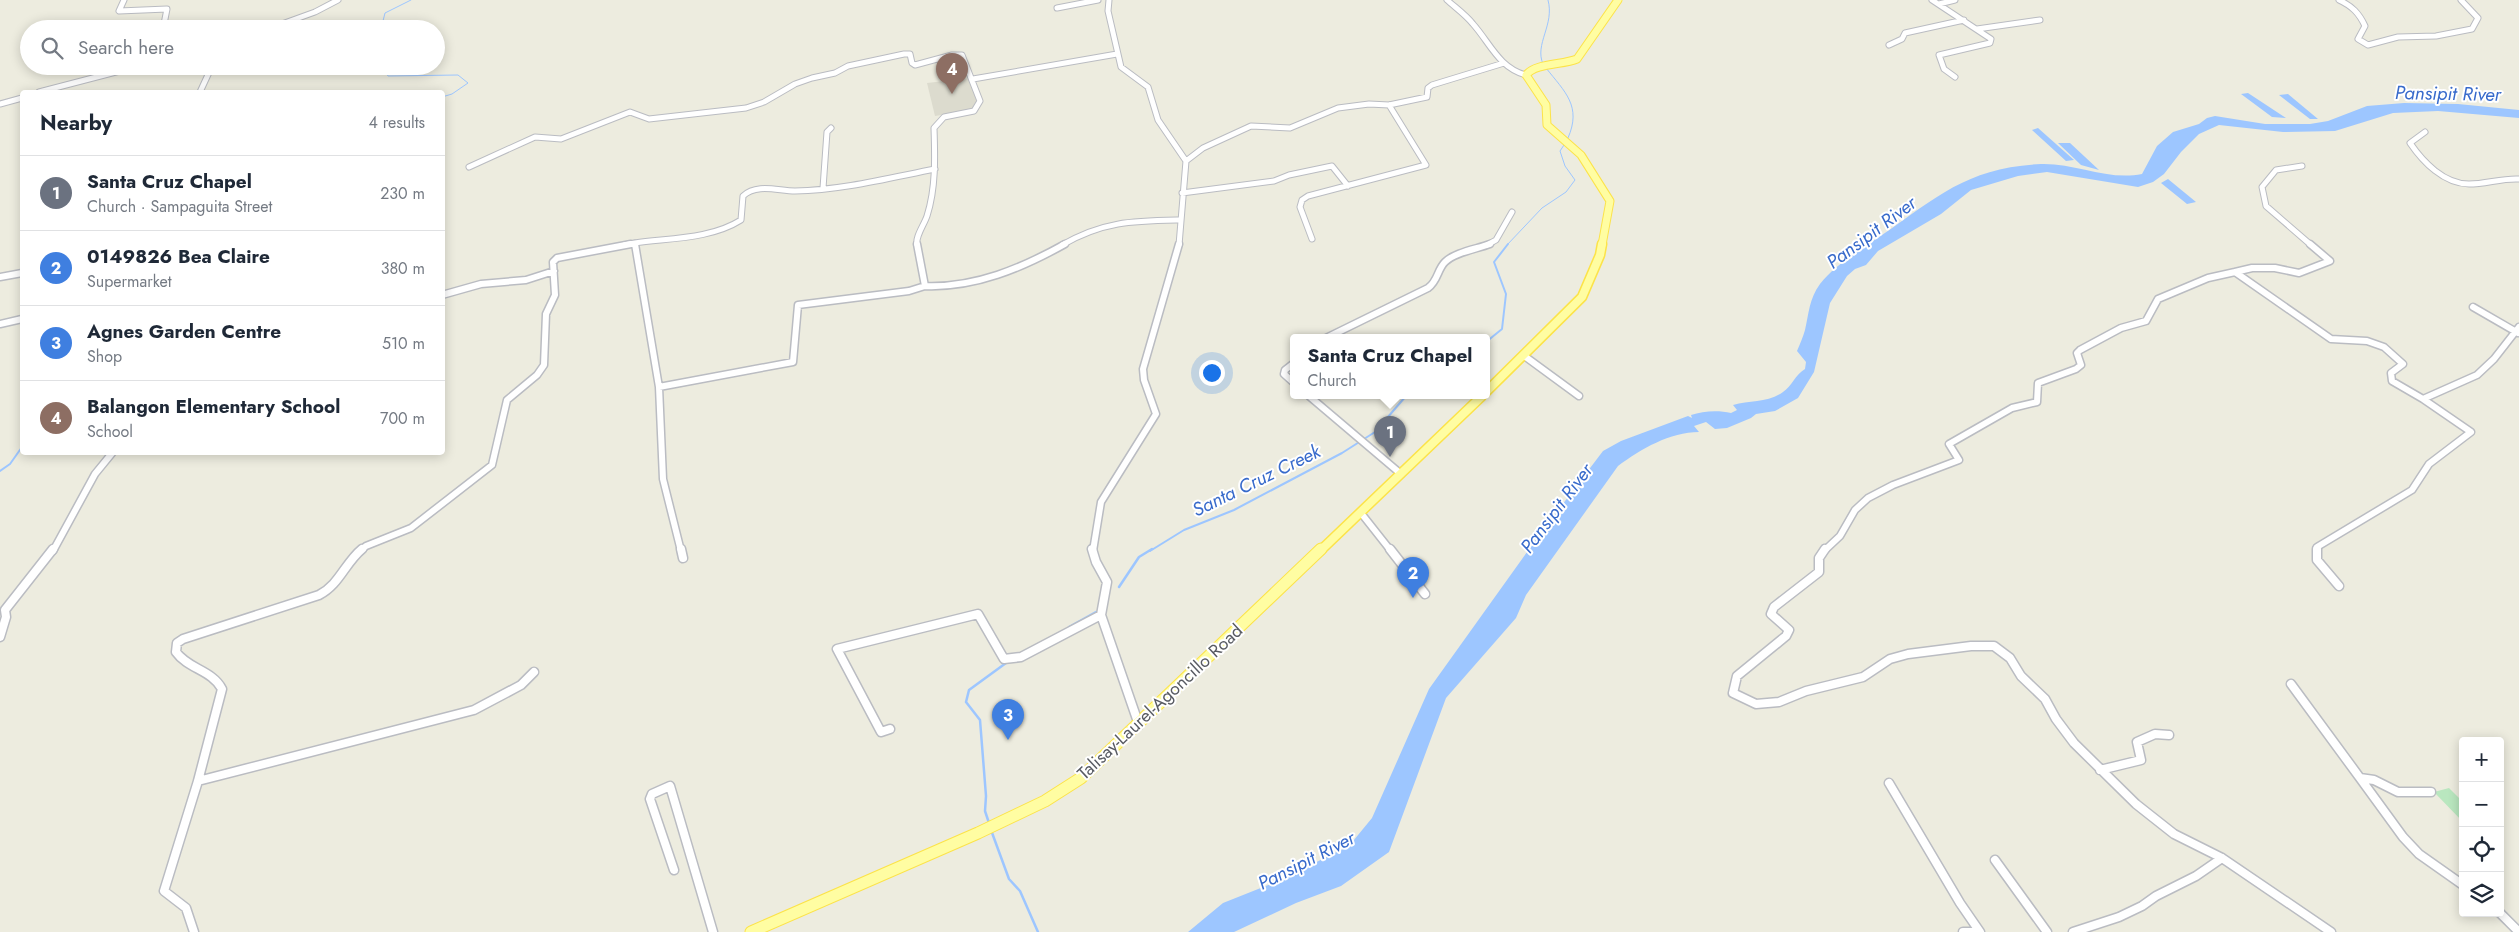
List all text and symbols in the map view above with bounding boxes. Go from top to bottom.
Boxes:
search box [20,20,445,75]
icon: search [38,34,66,62]
text: Search here [78,34,174,61]
pin: 4 [936,53,968,94]
water label: Pansipit River [2395,79,2503,108]
text: Nearby [40,108,112,138]
text: 4 results [369,111,425,134]
text: Santa Cruz Chapel [87,168,252,195]
text: 1 [52,182,60,205]
text: 230 m [380,182,425,205]
water label: Pansipit River [1821,189,1923,275]
text: Church · Sampaguita Street [87,195,272,218]
text: 0149826 Bea Claire [87,243,270,270]
text: 2 [51,257,61,280]
text: 380 m [381,257,425,280]
text: Supermarket [87,270,172,293]
text: Agnes Garden Centre [87,318,281,345]
text: 3 [51,332,61,355]
text: 510 m [382,332,425,355]
popup [1290,334,1490,399]
text: Santa Cruz Chapel [1308,342,1472,369]
text: Shop [87,345,122,368]
your location [1199,360,1225,386]
text: Church [1308,369,1357,392]
text: Balangon Elementary School [87,393,340,420]
text: 4 [50,407,62,430]
text: 700 m [380,407,425,430]
pin: 1 [1374,416,1406,457]
text: School [87,420,133,443]
water label: Santa Cruz Creek [1188,437,1326,523]
water label: Pansipit River [1514,456,1600,559]
pin: 2 [1397,557,1429,598]
street label: Talisay-Laurel-Agoncillo Road [1071,618,1249,786]
pin: 3 [992,699,1024,740]
map controls [2459,737,2504,917]
button: + [2459,737,2504,782]
button: − [2459,782,2504,827]
water label: Pansipit River [1253,824,1361,897]
button: locate [2459,827,2504,872]
button: layers [2459,872,2504,917]

